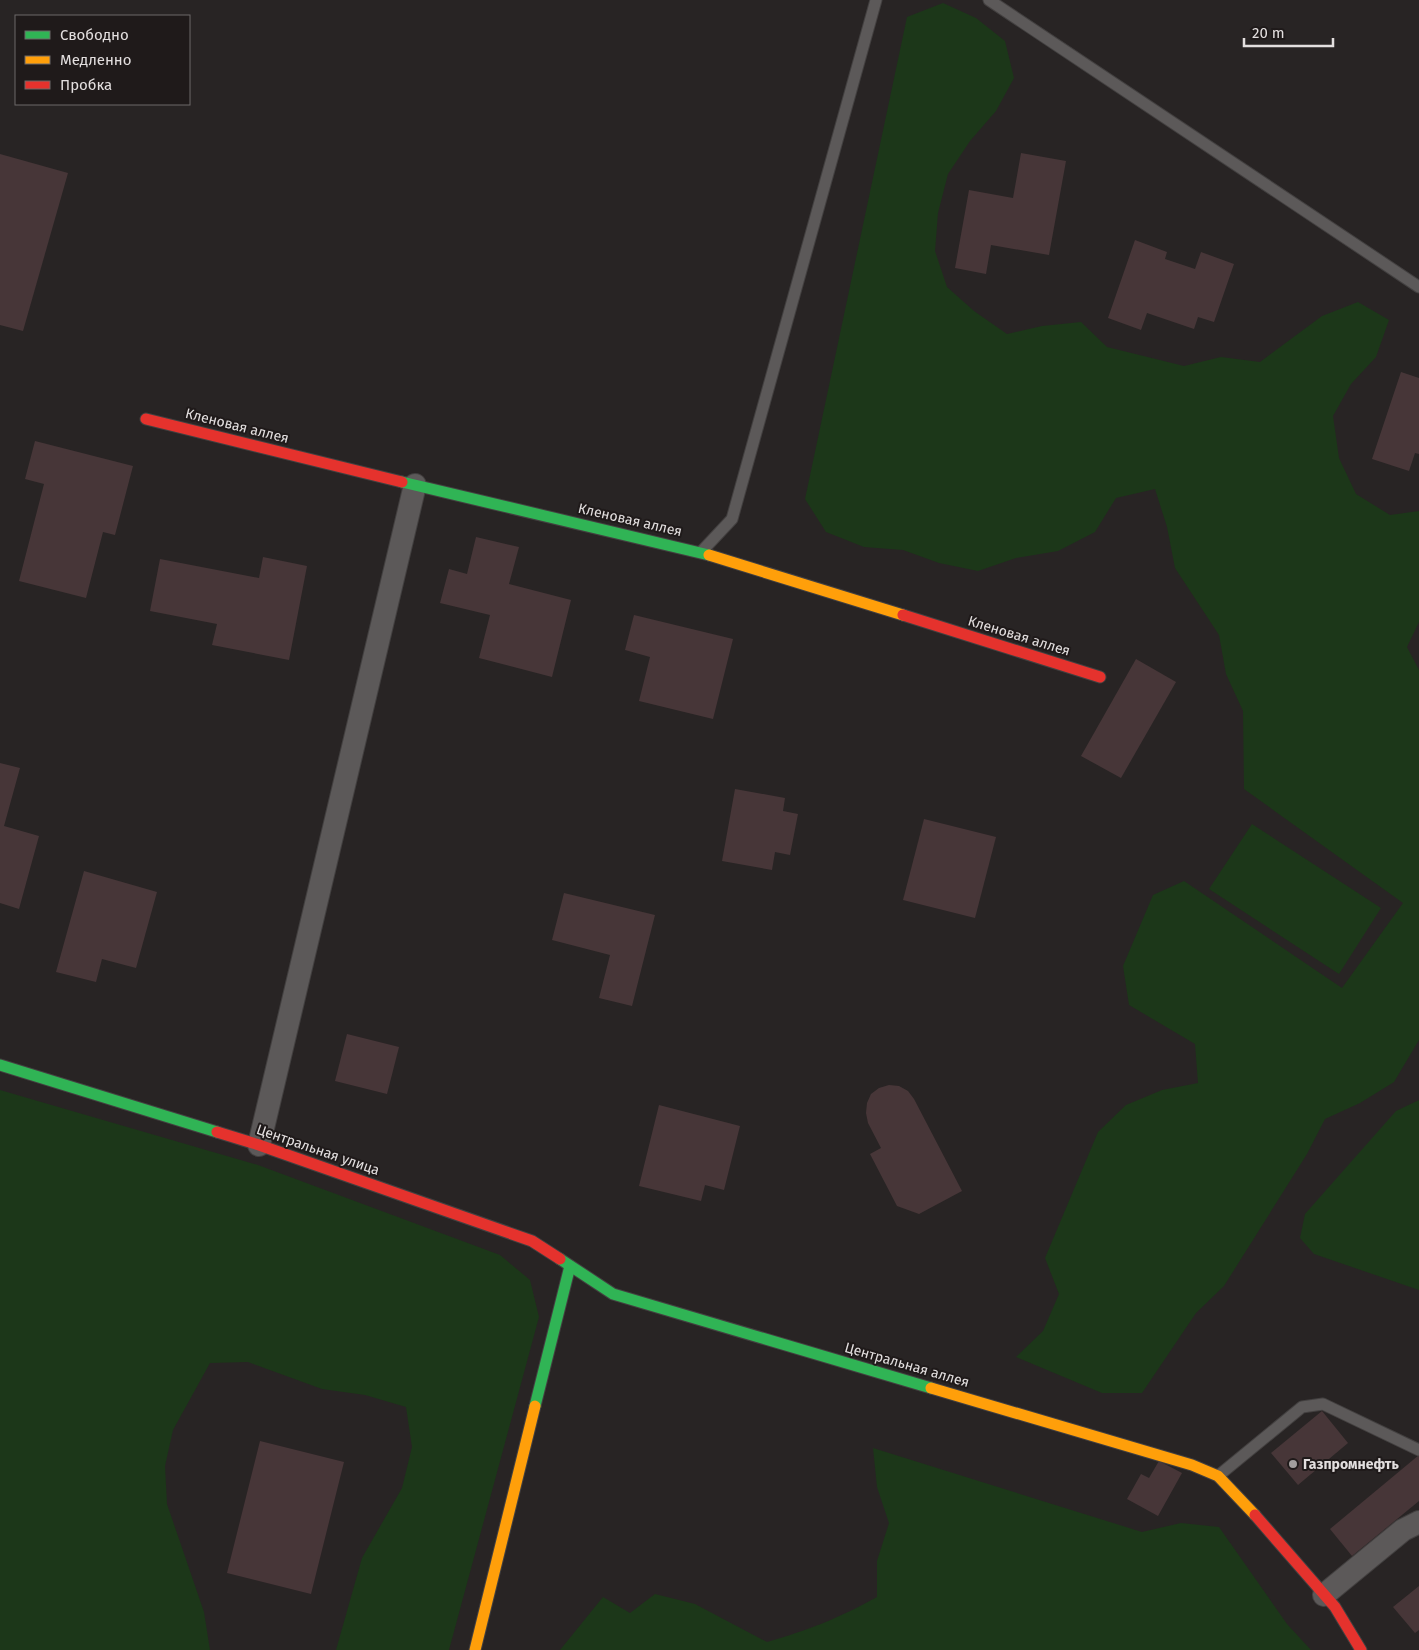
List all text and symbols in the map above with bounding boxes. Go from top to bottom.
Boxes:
legend [15,15,190,105]
scale bar [1244,15,1333,47]
text: 20 m [1252,24,1285,42]
text: Свободно [60,26,129,44]
text: Медленно [60,51,132,69]
text: Пробка [60,76,112,94]
street label: Кленовая аллея [183,405,291,447]
street label: Кленовая аллея [576,500,684,540]
street label: Кленовая аллея [966,612,1072,660]
street label: Центральная улица [254,1121,382,1179]
street label: Центральная аллея [843,1339,971,1391]
place label: Газпромнефть [1303,1456,1399,1473]
marker: Газпромнефть [1287,1458,1299,1470]

